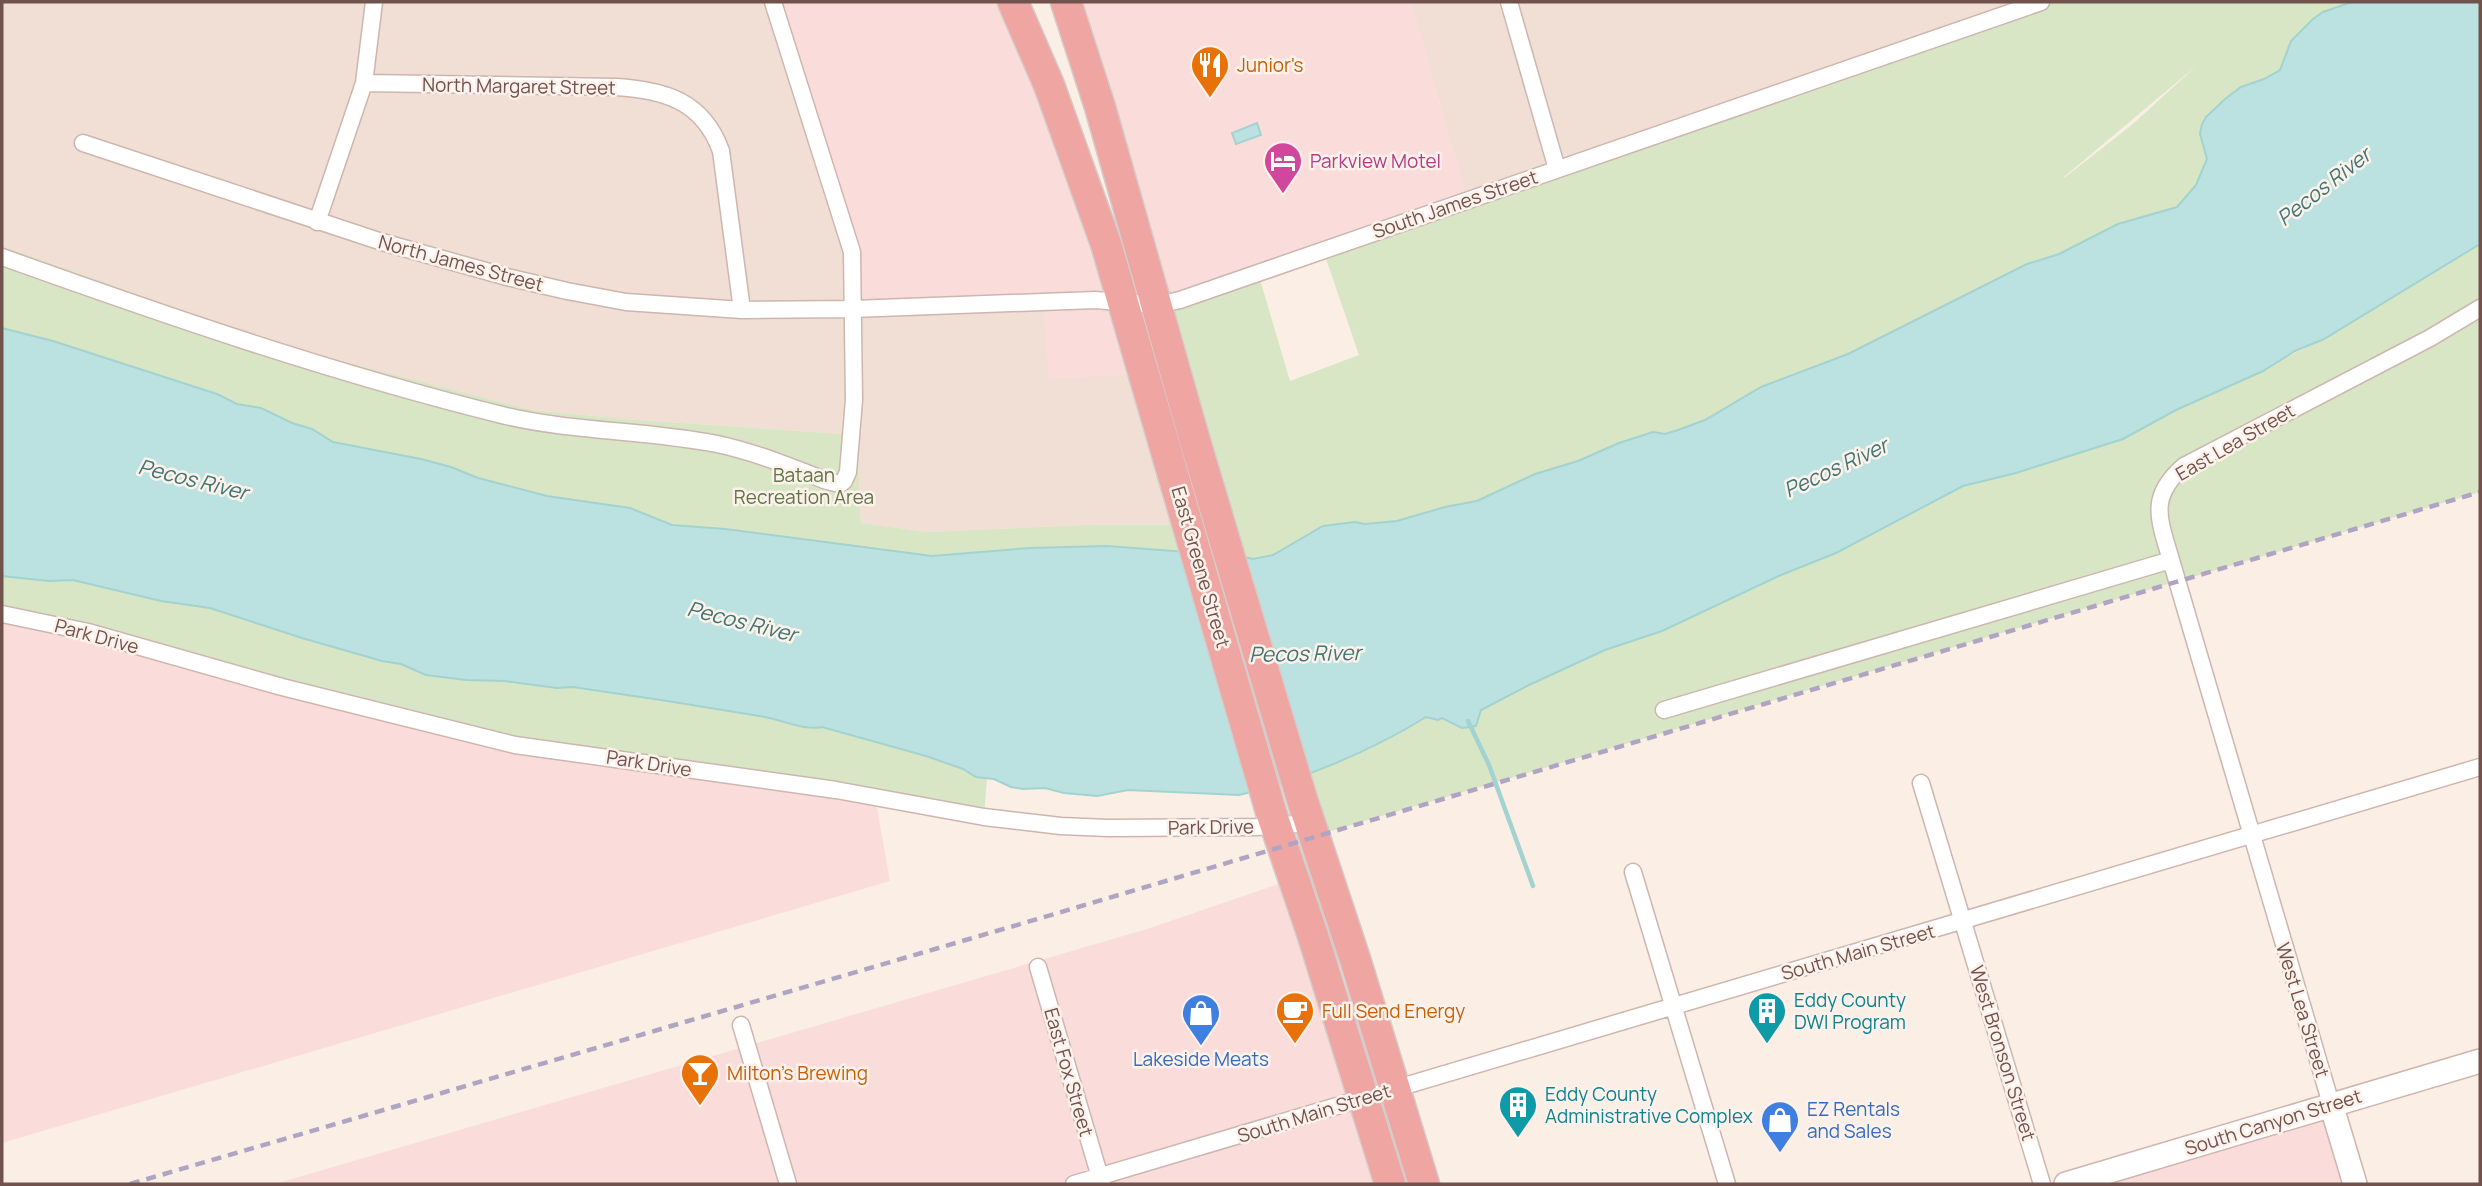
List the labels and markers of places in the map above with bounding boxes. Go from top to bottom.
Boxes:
restaurant icon: Junior's [1189,44,1231,99]
place label: Junior's [1237,52,1303,78]
hotel icon: Parkview Motel [1262,140,1304,195]
place label: Parkview Motel [1310,148,1441,174]
place label: Eddy County DWI Program [1794,987,1906,1035]
cafe icon: Full Send Energy [1274,990,1316,1045]
building icon: Eddy County DWI Program [1746,990,1788,1045]
shop icon: Lakeside Meats [1180,992,1222,1047]
place label: Full Send Energy [1322,998,1465,1024]
place label: Lakeside Meats [1133,1046,1269,1072]
bar icon: Milton's Brewing [679,1052,721,1107]
place label: Milton's Brewing [727,1060,868,1086]
place label: Eddy County Administrative Complex [1545,1081,1753,1129]
building icon: Eddy County Administrative Complex [1497,1084,1539,1139]
place label: EZ Rentals and Sales [1807,1096,1900,1144]
shop icon: EZ Rentals and Sales [1759,1099,1801,1154]

